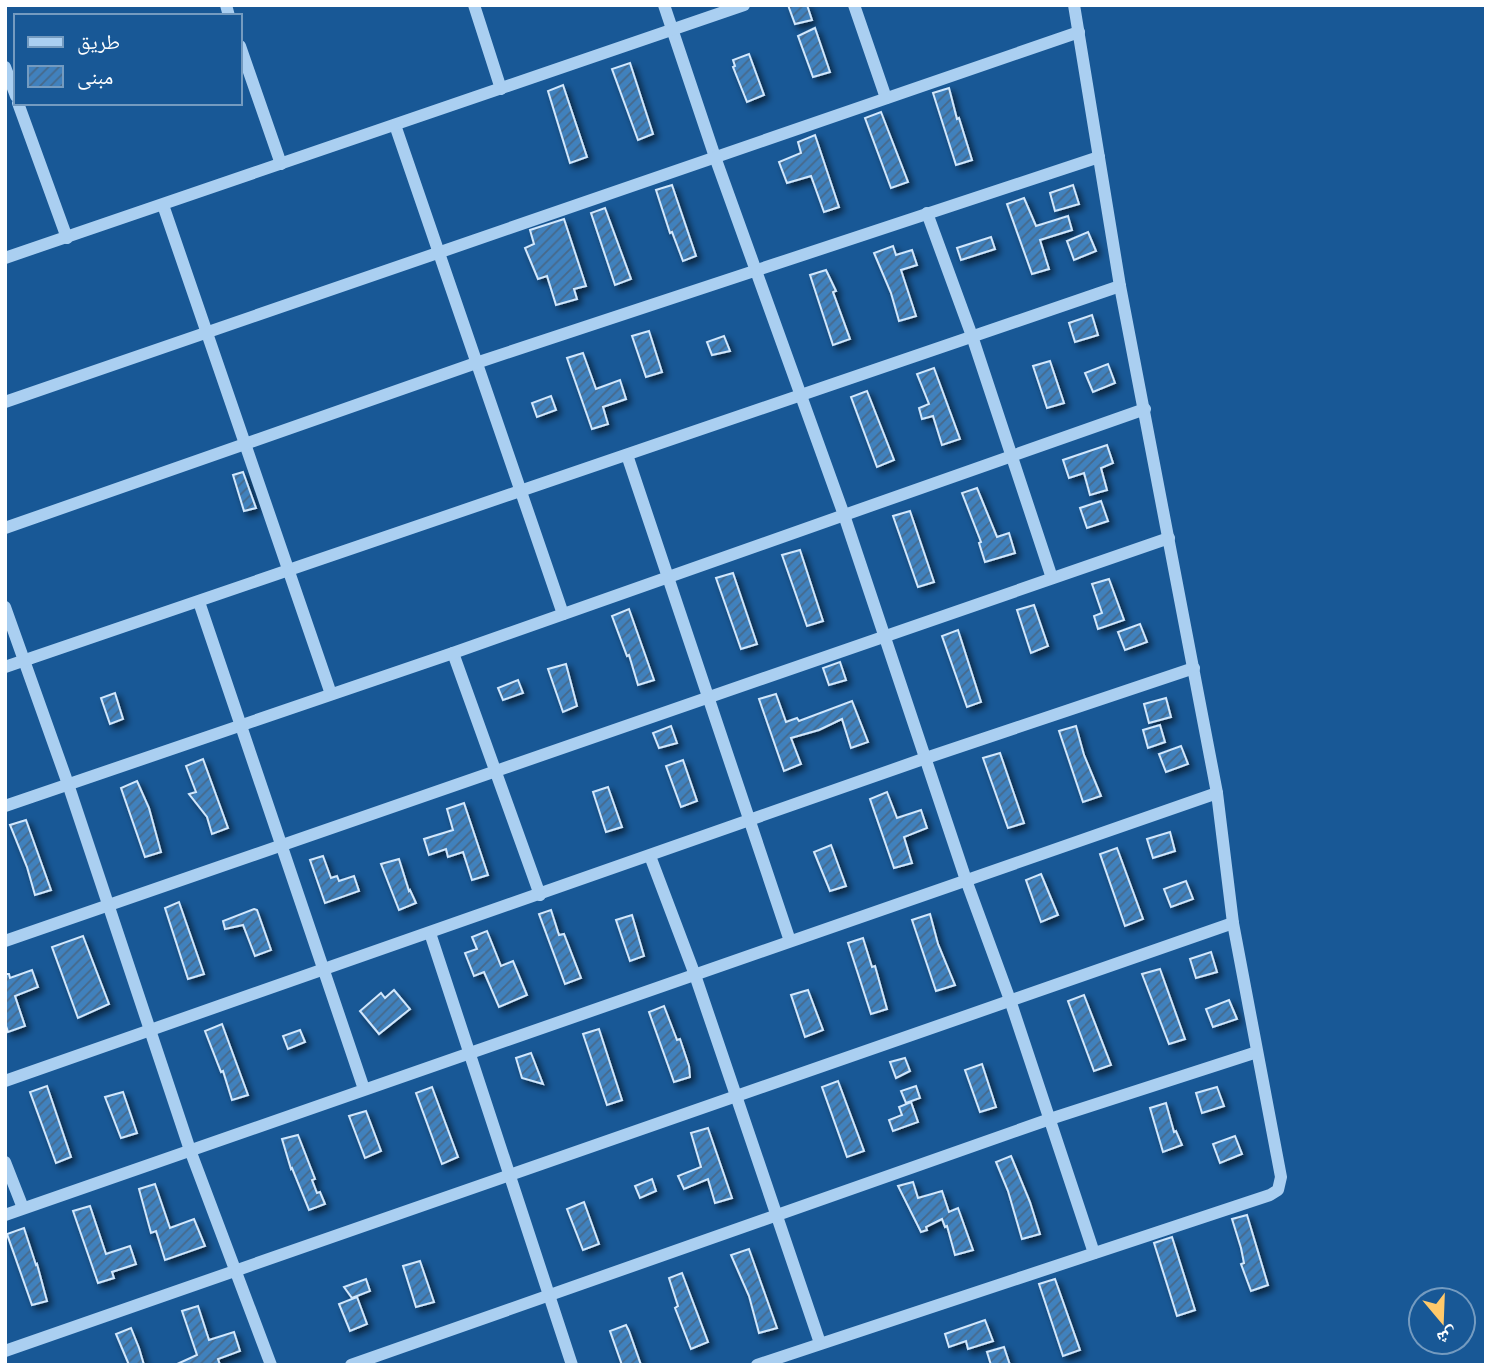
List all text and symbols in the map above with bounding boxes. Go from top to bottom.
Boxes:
legend [14,14,242,105]
text: طريق [77,28,120,55]
text: مبنى [77,63,113,90]
north arrow [1407,1286,1477,1356]
text: ش [1434,1321,1461,1352]

